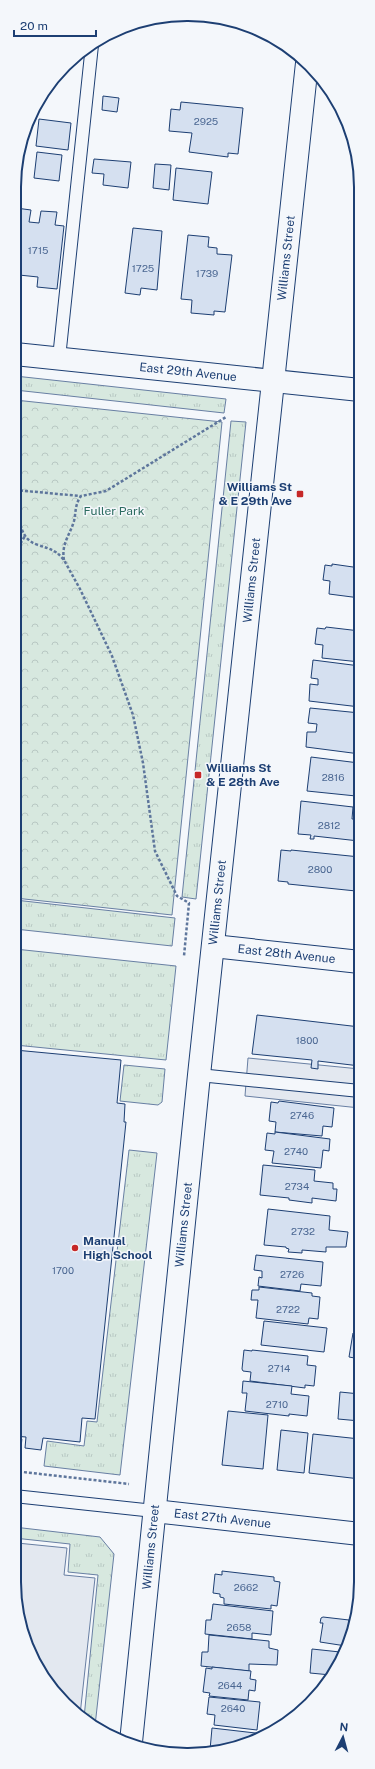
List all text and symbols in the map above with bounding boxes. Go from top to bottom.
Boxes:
scale bar [14,12,96,38]
text: 20 m [20,19,48,33]
house number: 2925 [194,115,218,127]
street label: Williams Street [275,214,298,301]
house number: 1715 [28,244,48,256]
house number: 1725 [132,262,154,274]
house number: 1739 [196,267,218,279]
street label: East 29th Avenue [139,360,238,384]
place label: Williams St & E 29th Ave [218,480,292,508]
marker: Williams St & E 29th Ave [295,489,305,499]
park label: Fuller Park [84,504,145,518]
street label: Williams Street [240,537,263,624]
place label: Williams St & E 28th Ave [206,761,280,789]
marker: Williams St & E 28th Ave [193,770,203,780]
house number: 2816 [322,771,344,783]
house number: 2812 [318,819,340,831]
street label: Williams Street [206,859,229,946]
house number: 2800 [308,863,332,875]
street label: East 28th Avenue [237,942,336,966]
house number: 1800 [296,1034,318,1046]
house number: 2746 [290,1109,314,1121]
house number: 2740 [284,1145,308,1157]
house number: 2734 [285,1180,309,1192]
street label: Williams Street [172,1181,195,1268]
house number: 2732 [291,1225,315,1237]
place label: Manual High School [83,1234,152,1262]
marker: Manual High School [70,1243,80,1253]
house number: 1700 [52,1264,74,1276]
house number: 2726 [280,1268,304,1280]
house number: 2722 [276,1303,300,1315]
house number: 2714 [268,1362,290,1374]
house number: 2710 [266,1398,288,1410]
street label: Williams Street [140,1503,162,1590]
street label: East 27th Avenue [173,1506,272,1531]
house number: 2662 [234,1581,258,1593]
house number: 2658 [226,1621,252,1633]
house number: 2644 [218,1679,242,1691]
house number: 2640 [221,1702,245,1714]
north arrow [323,1717,363,1757]
text: N [339,1721,349,1733]

